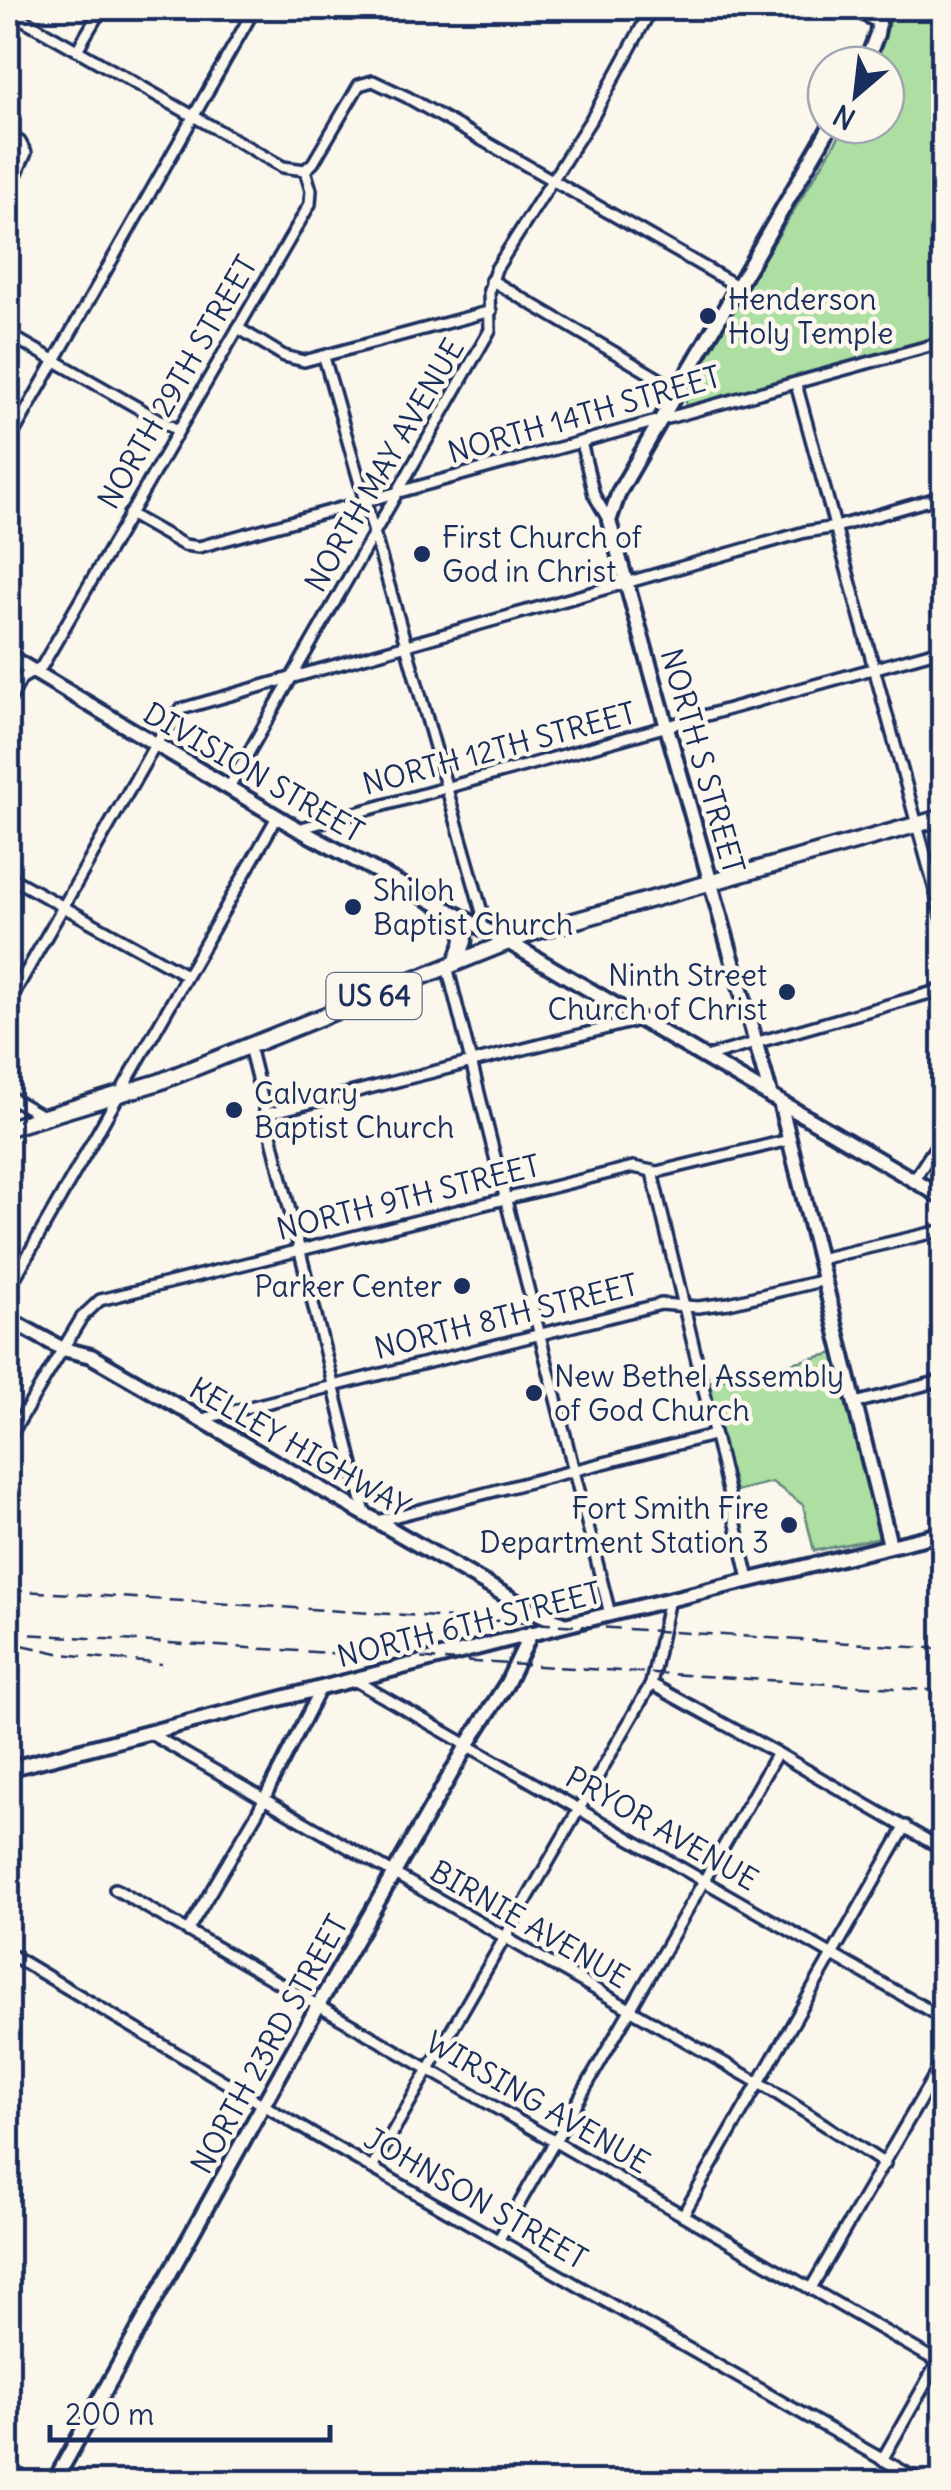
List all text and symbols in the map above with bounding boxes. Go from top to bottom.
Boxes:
north arrow [806,45,906,145]
text: N [827,97,861,138]
street label: NORTH 29TH STREET [89,248,265,516]
place label: Henderson Holy Temple [728,280,893,352]
marker: Henderson Holy Temple [697,305,719,327]
street label: NORTH MAY AVENUE [296,331,472,599]
street label: NORTH 14TH STREET [443,357,725,471]
place label: First Church of God in Christ [442,518,643,590]
marker: First Church of God in Christ [411,543,433,565]
street label: NORTH S STREET [653,644,753,878]
street label: NORTH 12TH STREET [358,693,640,803]
street label: DIVISION STREET [137,694,371,850]
place label: Shiloh Baptist Church [373,871,573,943]
marker: Shiloh Baptist Church [342,896,364,918]
place label: Ninth Street Church of Christ [547,956,767,1028]
road number: US 64 [326,973,422,1019]
marker: Ninth Street Church of Christ [776,981,798,1003]
place label: Calvary Baptist Church [254,1074,454,1146]
marker: Calvary Baptist Church [223,1099,245,1121]
street label: NORTH 9TH STREET [272,1146,544,1248]
street label: NORTH 8TH STREET [370,1265,642,1367]
place label: Parker Center [254,1267,442,1305]
marker: Parker Center [451,1275,473,1297]
place label: New Bethel Assembly of God Church [554,1357,844,1429]
street label: KELLEY HIGHWAY [183,1368,417,1526]
marker: New Bethel Assembly of God Church [523,1382,545,1404]
place label: Fort Smith Fire Department Station 3 [480,1489,769,1561]
marker: Fort Smith Fire Department Station 3 [778,1514,800,1536]
street label: NORTH 6TH STREET [333,1573,605,1675]
street label: PRYOR AVENUE [559,1758,765,1898]
street label: BIRNIE AVENUE [424,1852,636,1996]
street label: NORTH 23RD STREET [182,1908,356,2180]
street label: WIRSING AVENUE [419,2022,657,2182]
street label: JOHNSON STREET [358,2119,594,2277]
scale bar [50,2380,330,2442]
text: 200 m [65,2395,154,2433]

